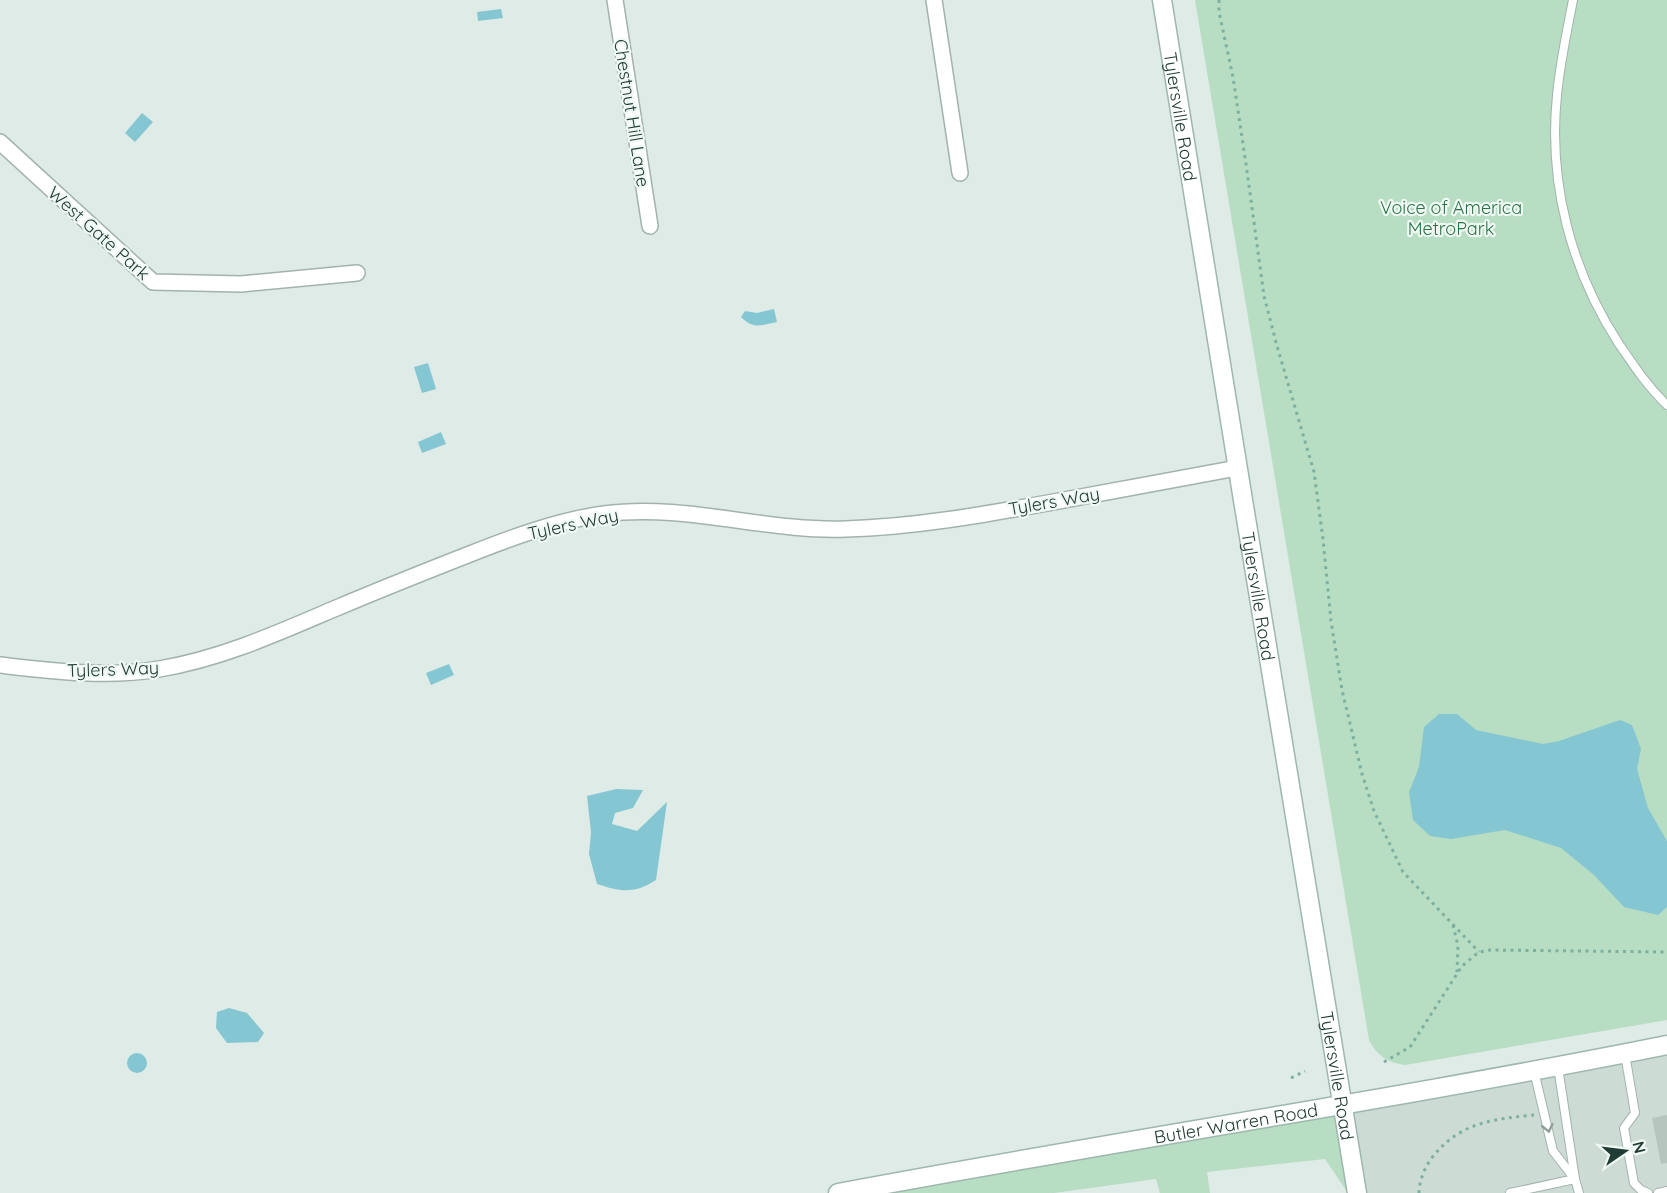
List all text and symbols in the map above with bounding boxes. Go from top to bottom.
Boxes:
street label: Chestnut Hill Lane [609,37,655,189]
street label: Tylersville Road [1159,50,1203,183]
street label: West Gate Park [43,181,155,285]
park label: Voice of America MetroPark [1380,196,1522,240]
street label: Tylers Way [1007,482,1101,520]
street label: Tylers Way [526,503,620,545]
street label: Tylersville Road [1237,530,1281,662]
street label: Tylers Way [67,656,159,682]
street label: Tylersville Road [1316,1010,1360,1142]
street label: Butler Warren Road [1152,1098,1320,1148]
north arrow [1595,1121,1655,1181]
one-way arrow [1540,1123,1553,1133]
text: N [1628,1139,1651,1155]

